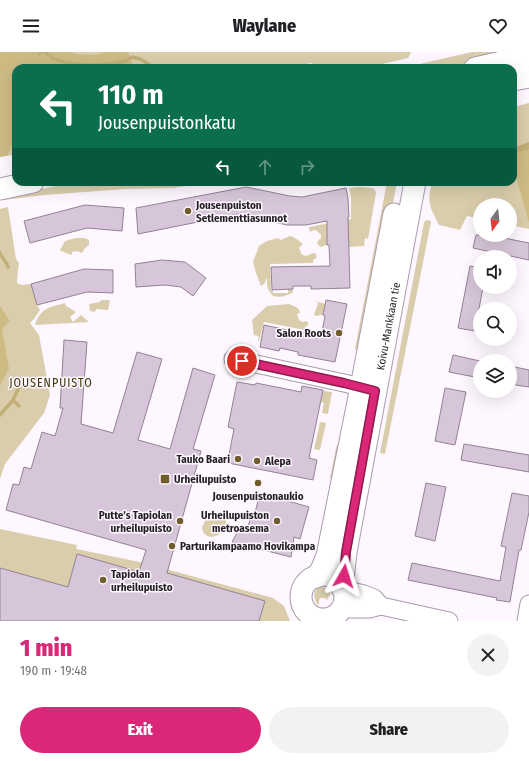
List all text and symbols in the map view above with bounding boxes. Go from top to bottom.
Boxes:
icon: menu [20,15,42,37]
text: Waylane [233,15,296,37]
icon: heart [487,15,509,37]
text: 110 m [98,78,164,111]
icon: left [32,80,84,132]
text: Jousenpuistonkatu [98,112,236,134]
icon: left [212,156,234,178]
icon: ahead [254,156,276,178]
icon: right [296,156,318,178]
north arrow [473,198,517,242]
map controls [473,198,517,398]
place label: Jousenpuiston Setlementtiasunnot [195,199,287,225]
marker: Jousenpuiston Setlementtiasunnot [183,206,193,216]
button: sound [473,250,517,294]
street label: Koivu-Mankkaan tie [374,281,403,371]
button: search [473,302,517,346]
place label: Salon Roots [277,327,331,340]
marker: Salon Roots [334,328,344,338]
pin [225,344,259,378]
icon: arrive [231,350,253,372]
button: layers [473,354,517,398]
district label: JOUSENPUISTO [9,376,93,390]
place label: Tauko Baari [176,453,230,466]
marker: Tauko Baari [233,454,243,464]
place label: Alepa [264,455,291,468]
marker: Alepa [252,456,262,466]
marker: Urheilupuisto [159,473,171,485]
place label: Urheilupuisto [174,473,236,486]
marker: Jousenpuistonaukio [253,478,263,488]
place label: Jousenpuistonaukio [211,490,304,503]
place label: Putte’s Tapiolan urheilupuisto [99,509,172,535]
place label: Urheilupuiston metroasema [201,509,270,535]
marker: Putte’s Tapiolan urheilupuisto [175,516,185,526]
marker: Urheilupuiston metroasema [272,516,282,526]
place label: Parturikampaamo Hovikampa [180,540,316,553]
marker: Parturikampaamo Hovikampa [167,541,177,551]
position arrow [323,555,365,597]
place label: Tapiolan urheilupuisto [111,568,173,594]
marker: Tapiolan urheilupuisto [98,575,108,585]
text: 1 min [20,634,72,662]
button: close [467,634,509,676]
text: 190 m · 19:48 [20,663,87,678]
button: Exit [20,707,261,753]
button: Share [269,707,509,753]

